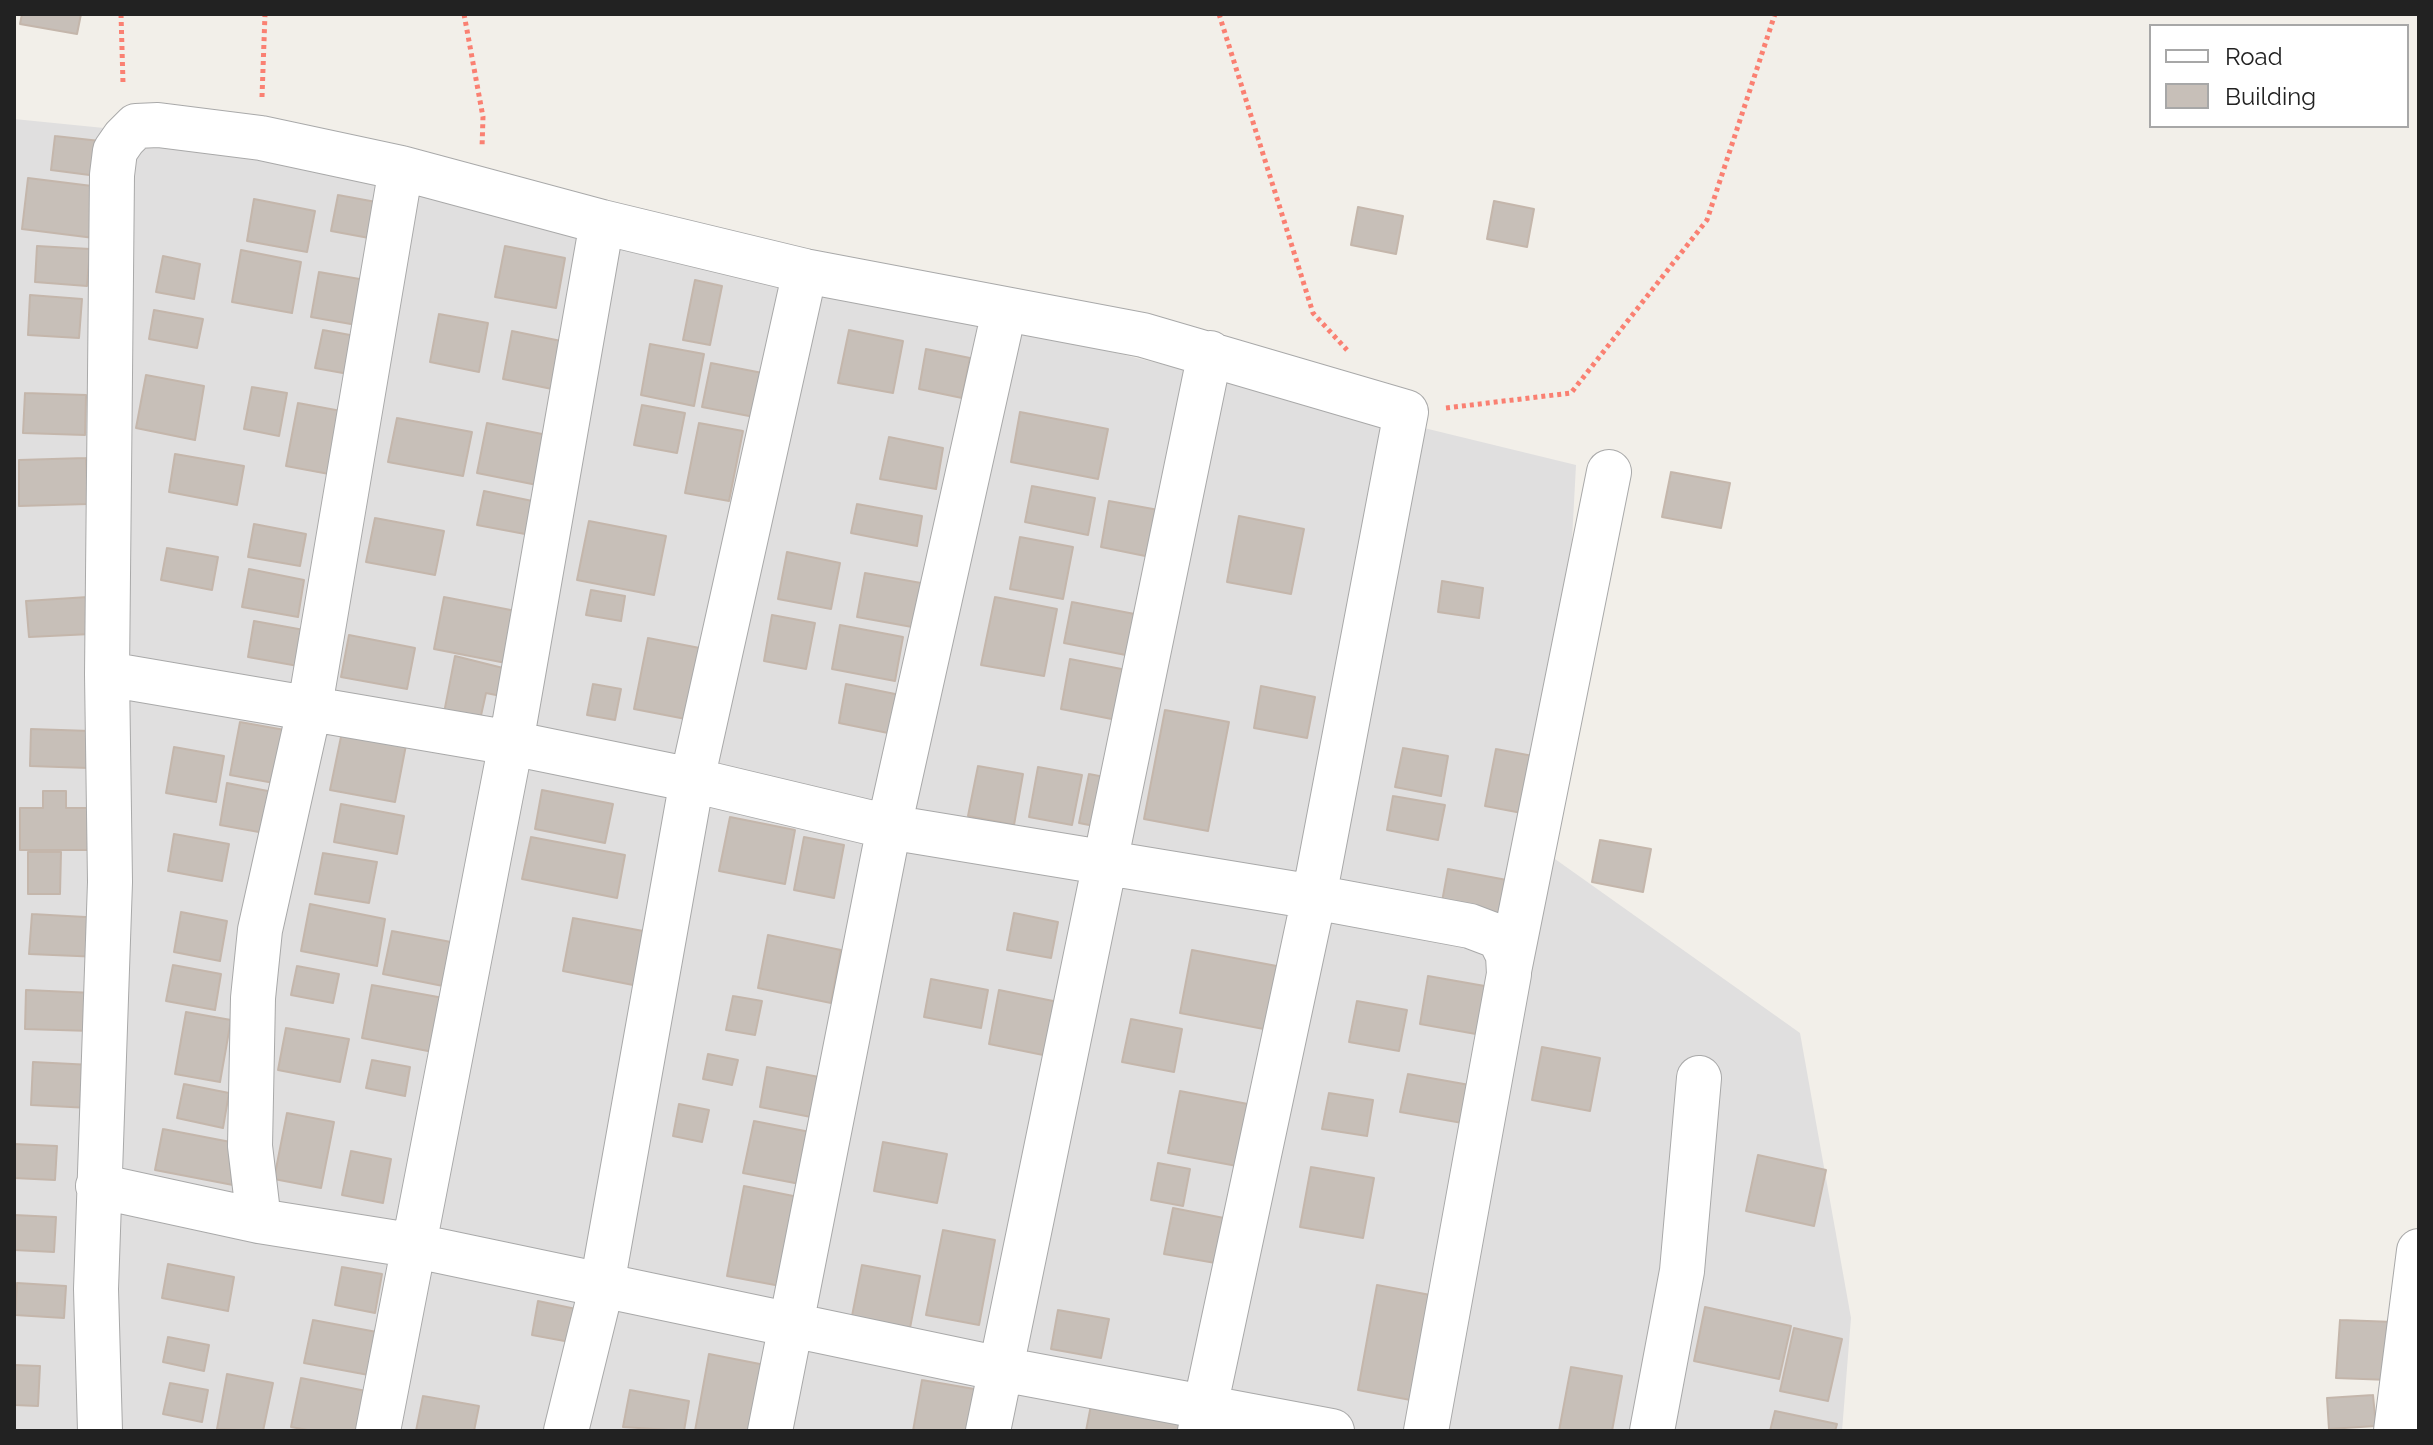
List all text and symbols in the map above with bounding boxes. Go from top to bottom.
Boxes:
legend [2149,24,2409,128]
text: Road [2225,42,2283,71]
text: Building [2225,82,2316,111]

